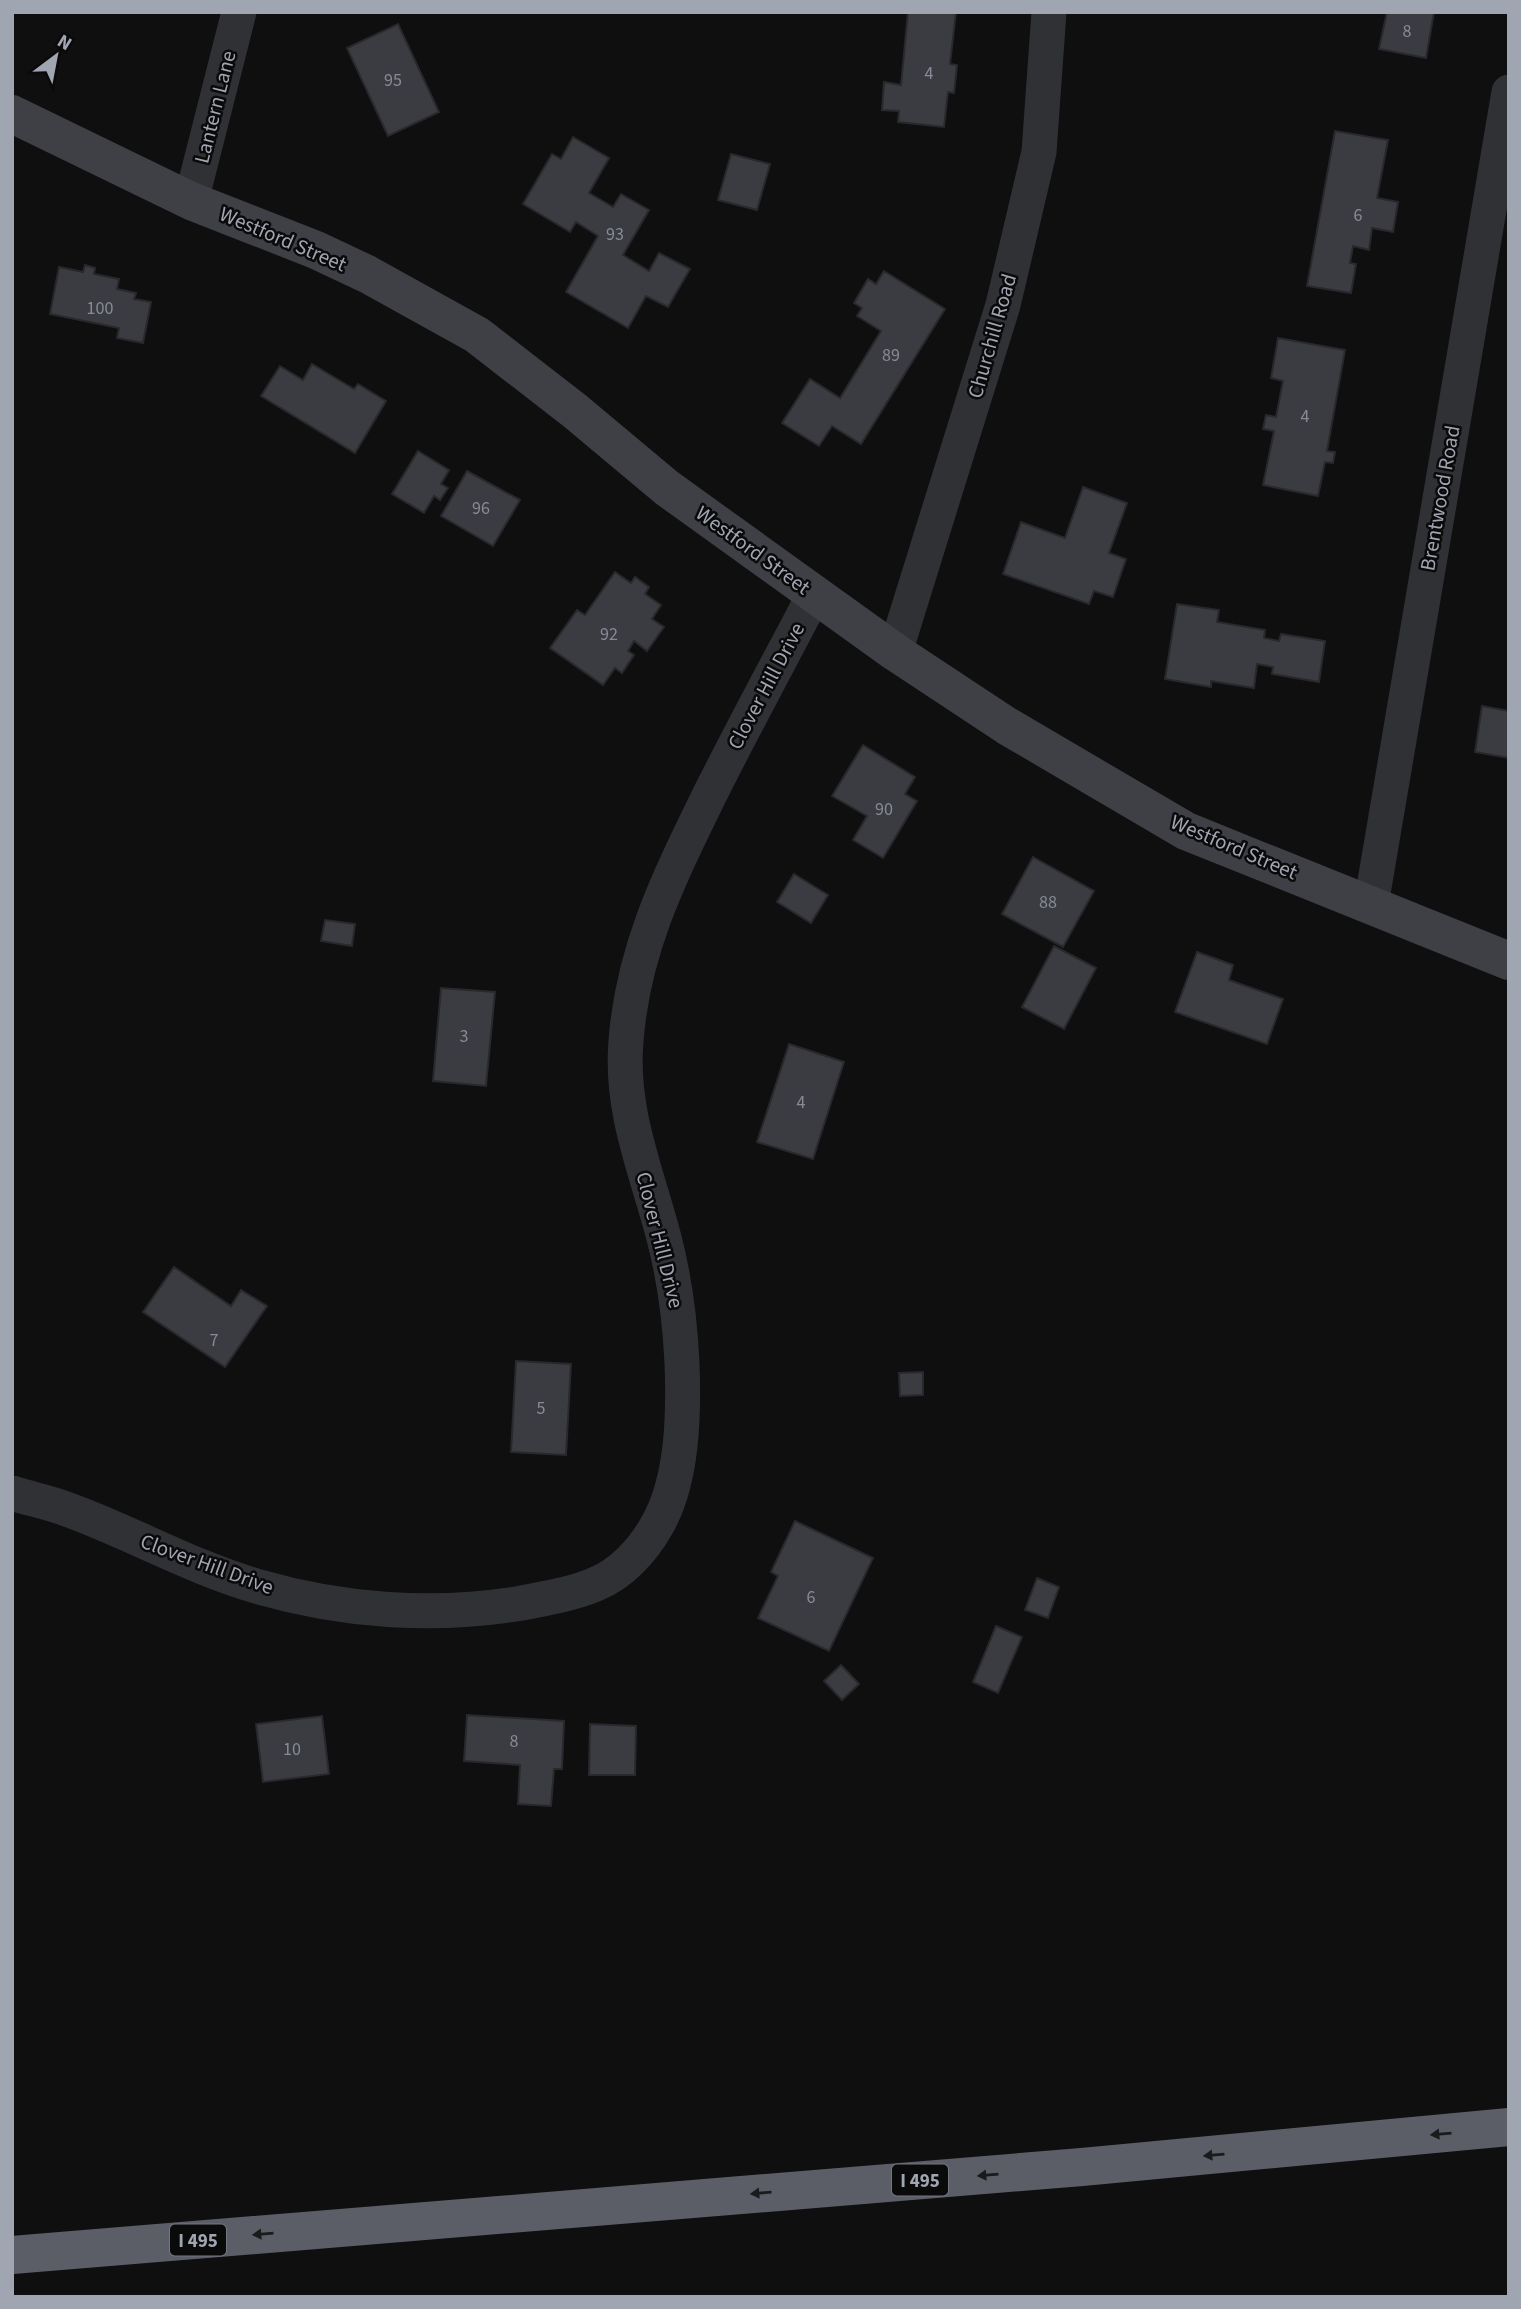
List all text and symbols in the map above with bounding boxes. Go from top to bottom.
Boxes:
house number: 8 [1403,19,1412,44]
north arrow [21,21,91,91]
text: N [52,28,77,58]
street label: Lantern Lane [187,47,243,167]
house number: 4 [925,61,934,86]
house number: 95 [384,68,402,93]
street label: Westford Street [215,199,351,279]
house number: 6 [1354,203,1363,228]
house number: 93 [606,222,624,247]
street label: Churchill Road [960,270,1024,402]
house number: 100 [87,296,113,321]
house number: 89 [882,343,900,368]
house number: 4 [1301,404,1310,429]
street label: Brentwood Road [1412,423,1468,573]
house number: 96 [472,496,490,521]
street label: Westford Street [690,498,816,602]
street label: Clover Hill Drive [720,617,812,755]
house number: 92 [600,622,618,647]
house number: 90 [875,797,893,822]
street label: Westford Street [1166,807,1302,887]
house number: 88 [1039,890,1057,915]
house number: 3 [460,1024,469,1049]
house number: 4 [797,1090,806,1115]
street label: Clover Hill Drive [629,1169,691,1311]
house number: 7 [210,1328,219,1353]
house number: 5 [537,1396,546,1421]
street label: Clover Hill Drive [136,1526,278,1602]
house number: 6 [807,1585,816,1610]
house number: 8 [510,1729,519,1754]
house number: 10 [283,1737,301,1762]
one-way arrow [1430,2128,1452,2139]
one-way arrow [1203,2150,1225,2161]
road number: I 495 [892,2164,948,2196]
one-way arrow [976,2170,998,2181]
one-way arrow [750,2188,772,2199]
road number: I 495 [170,2224,226,2256]
one-way arrow [252,2229,274,2240]

